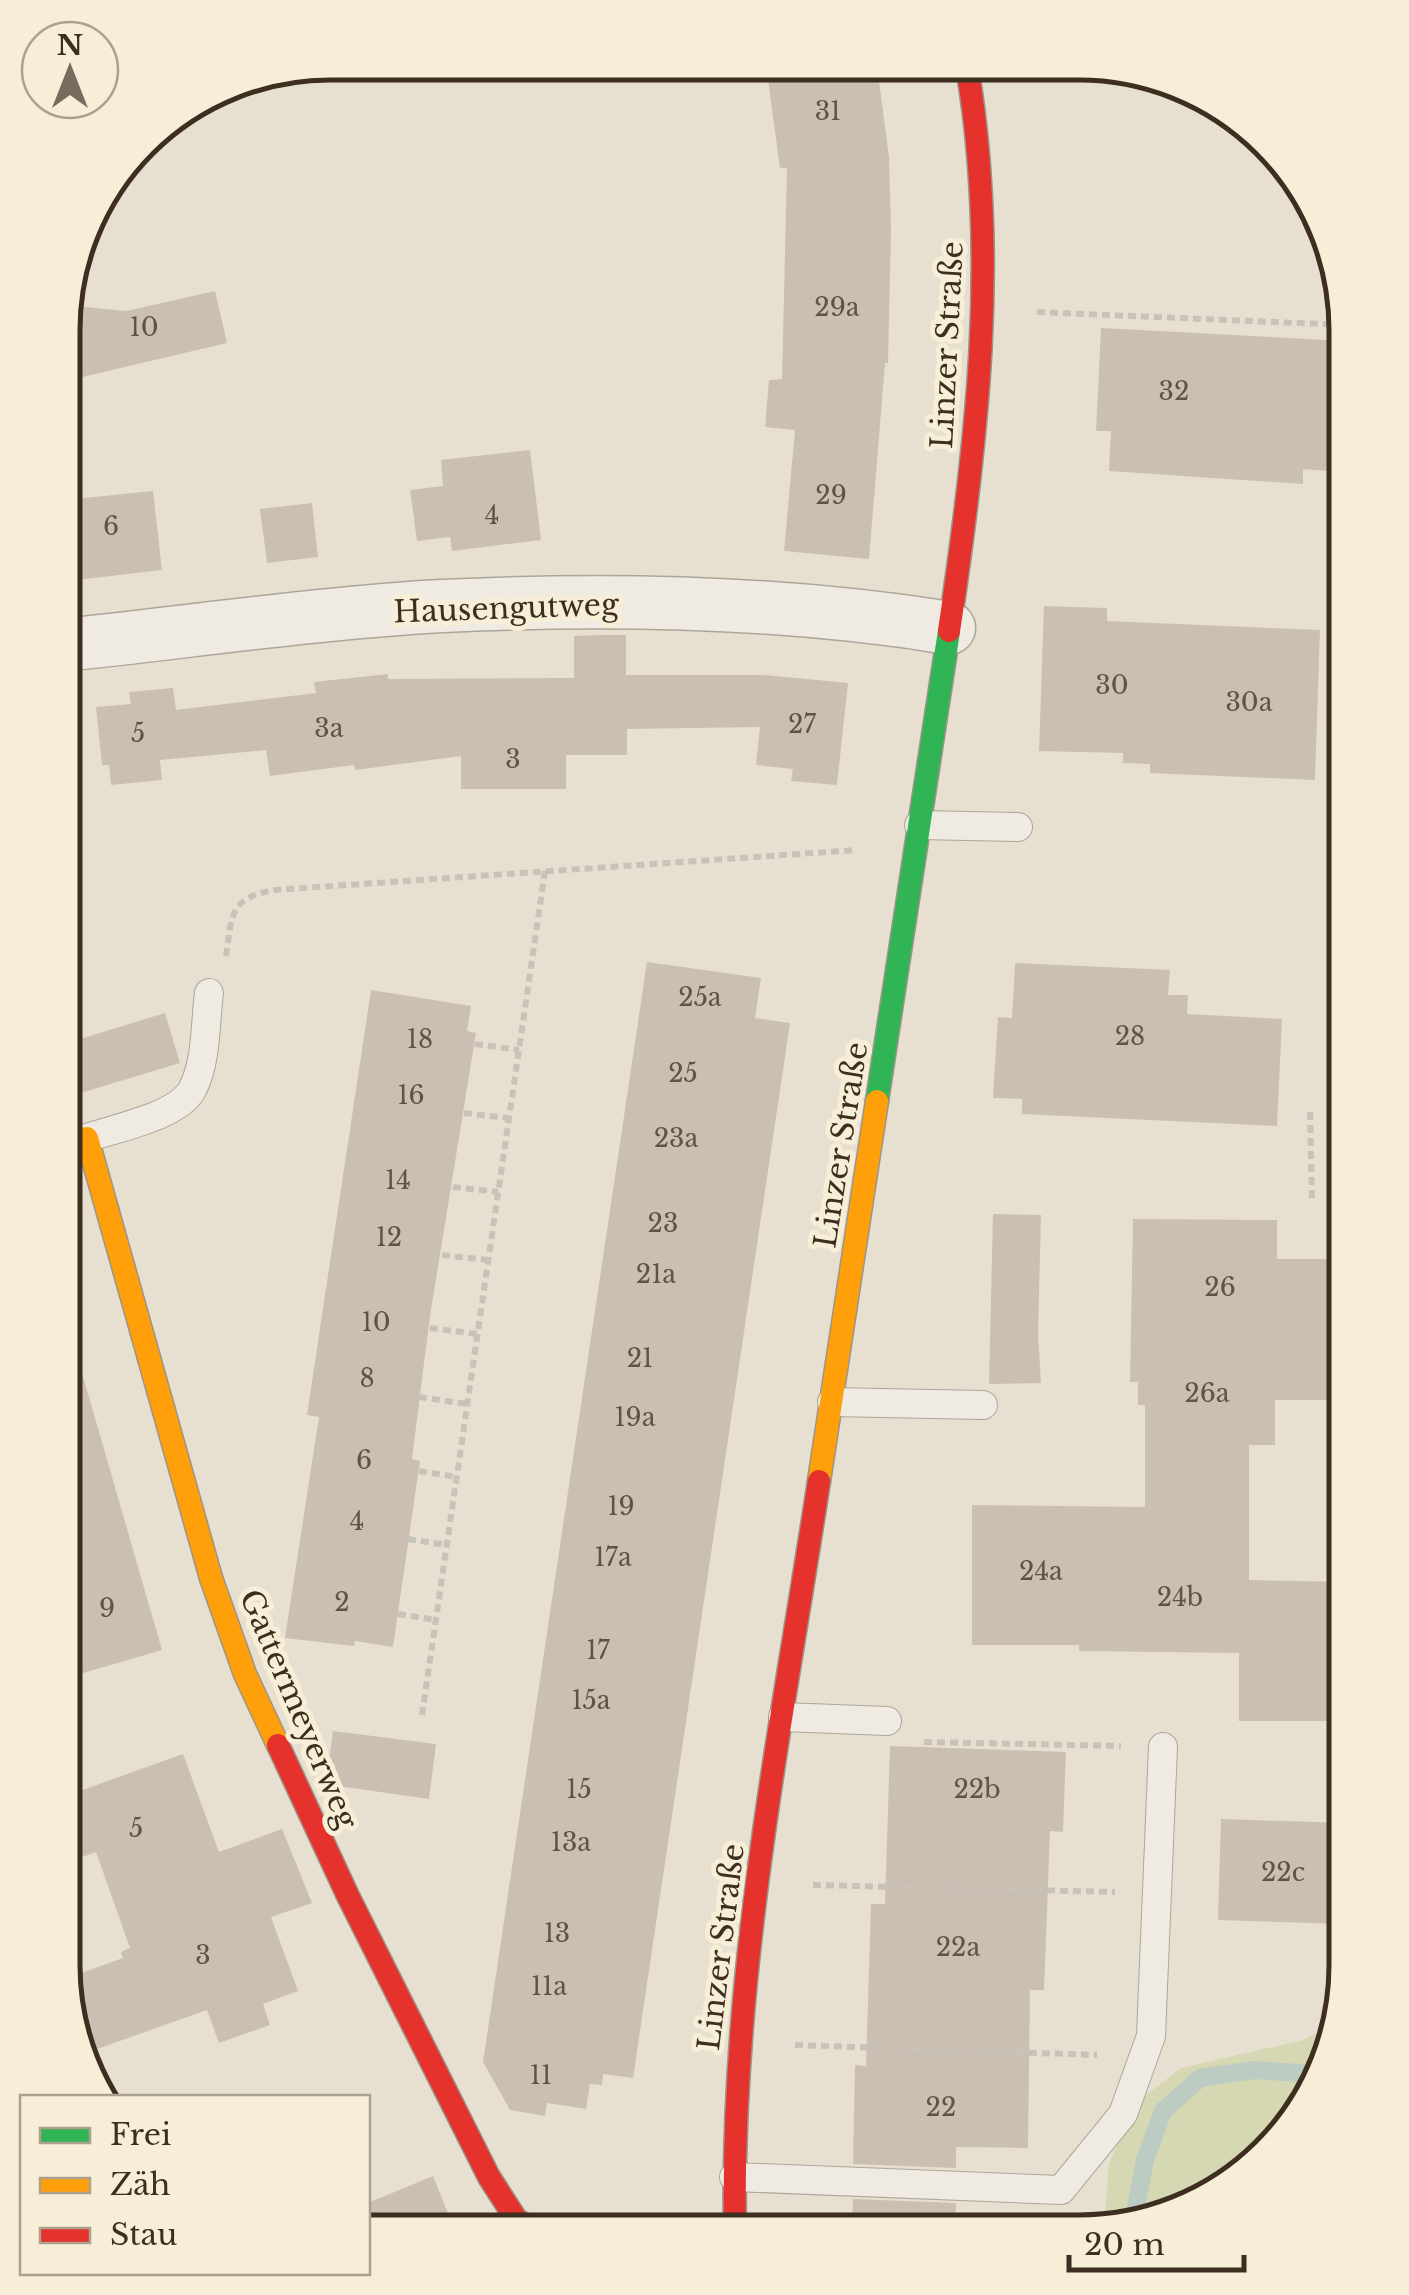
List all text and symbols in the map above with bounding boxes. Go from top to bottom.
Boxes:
north arrow [20,20,120,120]
text: N [57,28,83,63]
house number: 31 [815,96,841,127]
street label: Linzer Straße [923,240,971,450]
house number: 29a [814,292,860,323]
house number: 10 [129,312,159,343]
house number: 32 [1159,376,1189,407]
house number: 29 [815,480,847,511]
house number: 4 [485,500,499,531]
house number: 6 [103,511,119,542]
street label: Hausengutweg [393,586,620,630]
house number: 30 [1095,670,1129,701]
house number: 30a [1225,687,1273,718]
house number: 27 [788,709,816,740]
house number: 3a [314,713,344,744]
house number: 5 [131,718,145,749]
house number: 3 [505,744,521,775]
house number: 25a [678,982,722,1013]
house number: 28 [1115,1021,1145,1052]
house number: 18 [407,1024,433,1055]
street label: Linzer Straße [806,1039,876,1251]
house number: 25 [668,1058,698,1089]
house number: 16 [397,1080,425,1111]
house number: 23a [654,1123,698,1154]
house number: 14 [385,1165,411,1196]
house number: 23 [648,1208,678,1239]
house number: 12 [376,1222,402,1253]
house number: 21a [636,1259,676,1290]
house number: 26 [1204,1272,1236,1303]
house number: 10 [361,1307,391,1338]
house number: 21 [627,1343,653,1374]
house number: 8 [359,1363,375,1394]
house number: 26a [1184,1378,1230,1409]
house number: 19a [614,1402,656,1433]
house number: 6 [356,1445,372,1476]
house number: 19 [607,1491,635,1522]
house number: 4 [350,1506,364,1537]
house number: 17a [594,1542,632,1573]
house number: 24a [1019,1556,1063,1587]
house number: 24b [1157,1582,1203,1613]
street label: Gattermeyerweg [232,1584,366,1835]
house number: 2 [334,1587,350,1618]
house number: 9 [99,1593,115,1624]
house number: 17 [586,1635,610,1666]
house number: 15a [571,1685,611,1716]
house number: 15 [566,1774,592,1805]
house number: 22b [953,1774,1001,1805]
house number: 5 [129,1813,143,1844]
house number: 13a [551,1827,591,1858]
street label: Linzer Straße [690,1842,752,2052]
house number: 22c [1261,1857,1305,1888]
house number: 13 [544,1918,570,1949]
house number: 22a [936,1932,980,1963]
house number: 3 [195,1940,211,1971]
house number: 11a [531,1971,567,2002]
house number: 11 [530,2060,552,2091]
house number: 22 [926,2092,956,2123]
legend [20,2095,370,2275]
text: Frei [110,2116,171,2153]
text: Zäh [110,2166,170,2203]
scale bar [1069,2210,1244,2272]
text: Stau [110,2216,177,2253]
text: 20 m [1084,2226,1165,2263]

